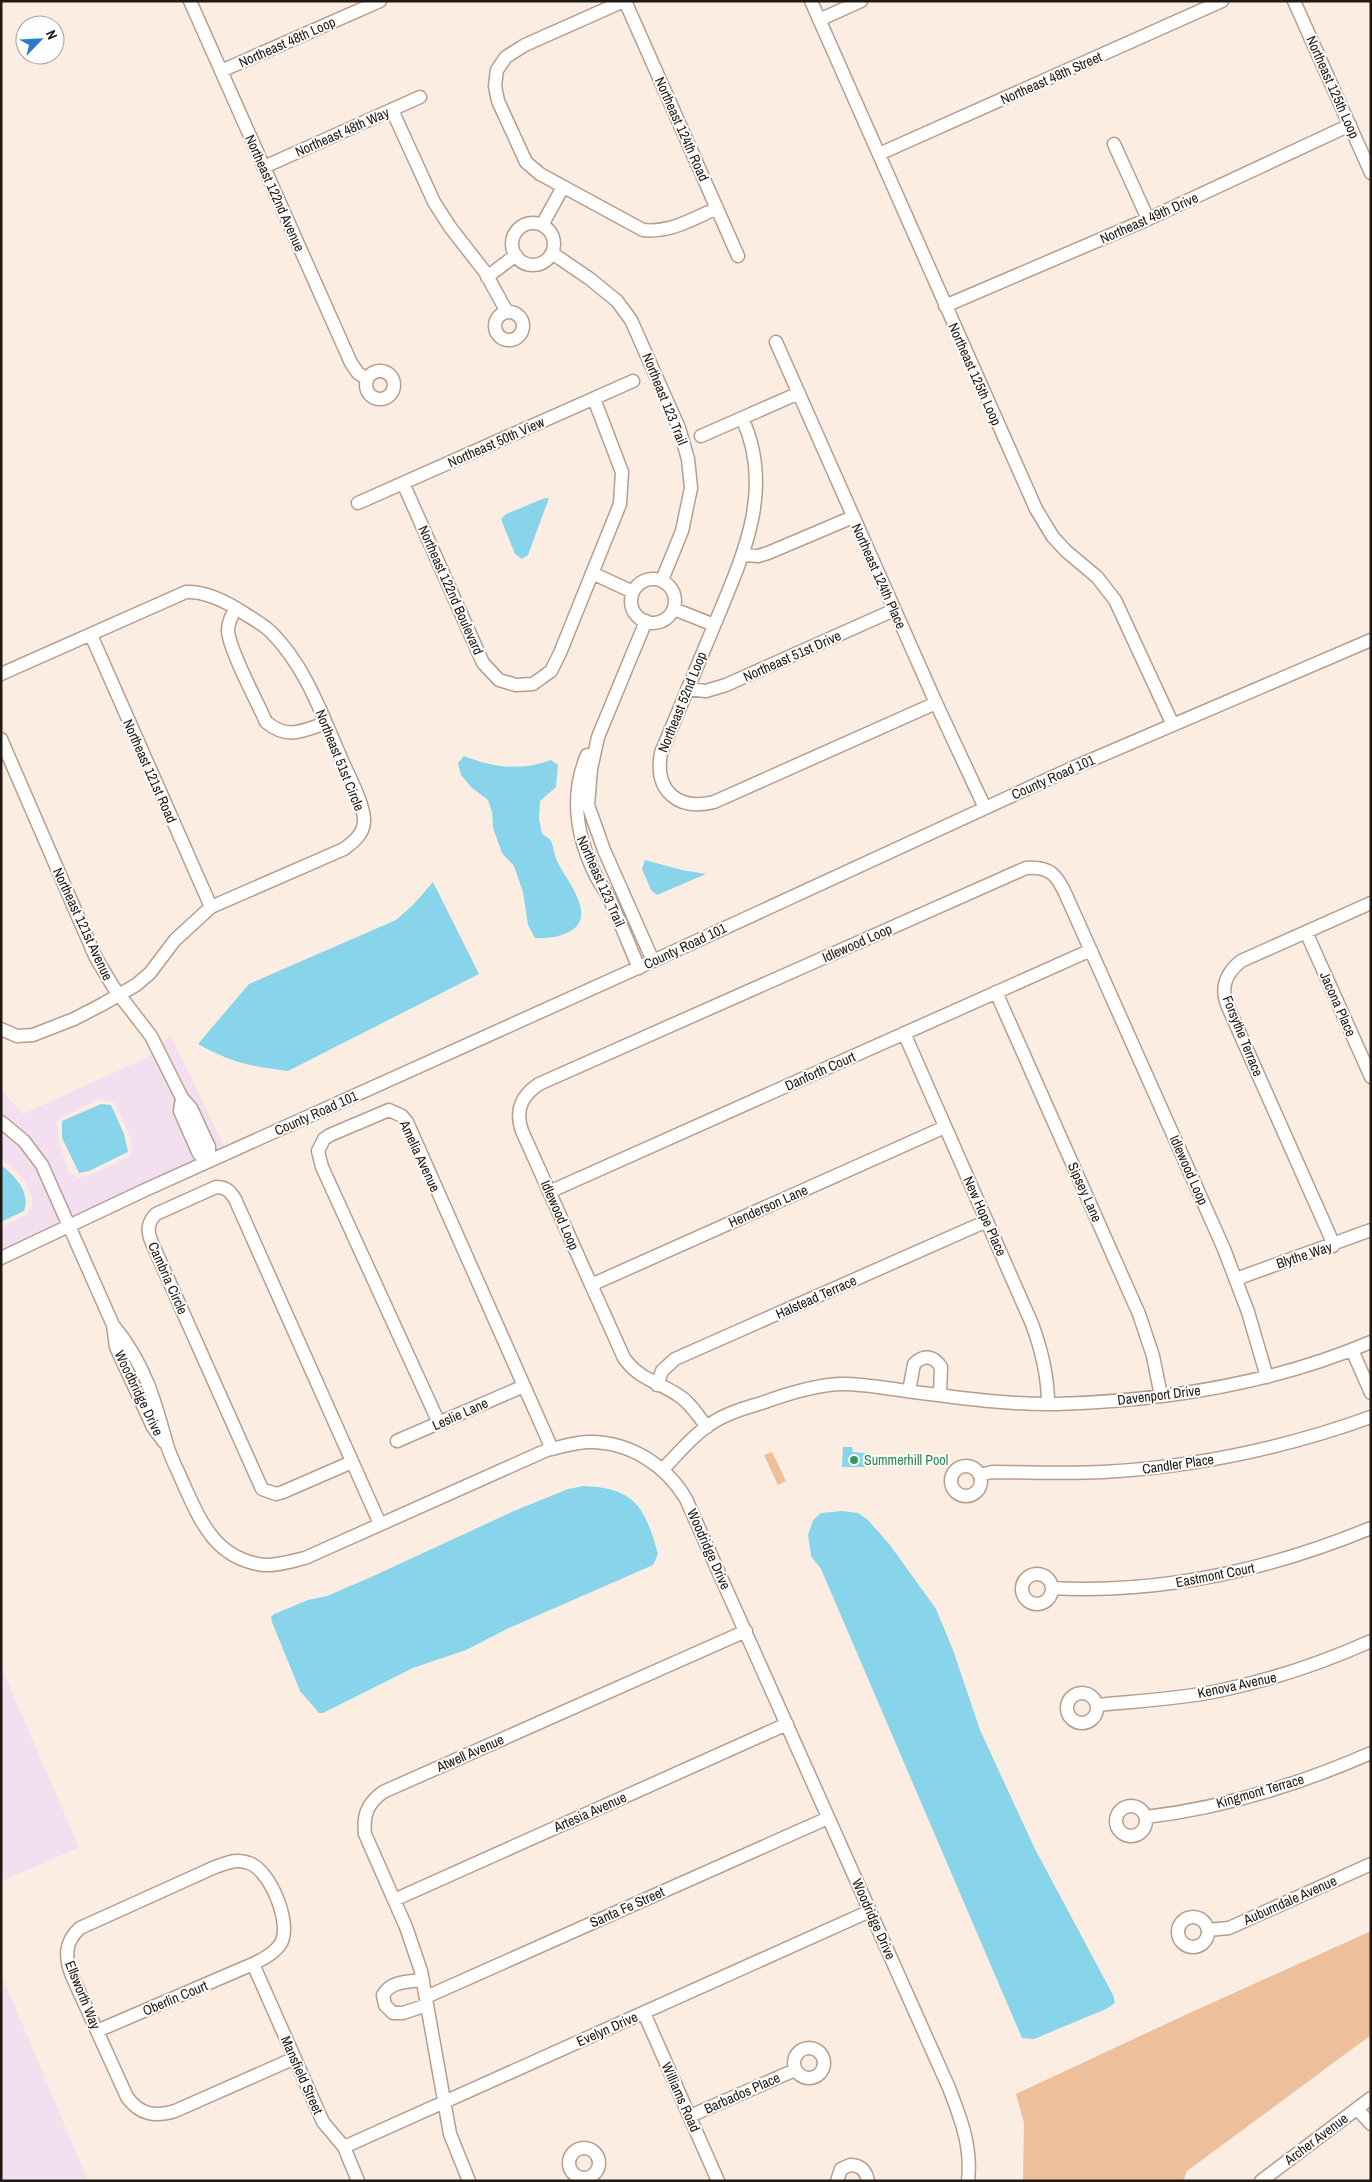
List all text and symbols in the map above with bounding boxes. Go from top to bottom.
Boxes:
street label: Northeast 48th Loop [236,13,338,71]
north arrow [15,15,65,65]
text: N [42,27,62,42]
street label: Northeast 125th Loop [1302,33,1364,141]
street label: Northeast 48th Street [997,48,1105,108]
street label: Northeast 124th Road [651,74,713,184]
street label: Northeast 48th Way [292,103,392,161]
street label: Northeast 122nd Avenue [241,132,309,254]
street label: Northeast 49th Drive [1097,188,1201,248]
street label: Northeast 125th Loop [944,320,1006,428]
street label: Northeast 123 Trail [638,350,692,448]
street label: Northeast 50th View [445,412,548,471]
street label: Northeast 124th Place [848,520,910,632]
street label: Northeast 122nd Boulevard [414,522,488,658]
street label: Northeast 51st Drive [740,626,844,686]
street label: Northeast 52nd Loop [654,649,710,755]
street label: Northeast 51st Circle [311,707,369,813]
street label: Northeast 121st Road [119,716,181,826]
street label: County Road 101 [1009,750,1098,803]
street label: Northeast 123 Trail [573,833,629,929]
street label: Northeast 121st Avenue [49,865,117,983]
street label: County Road 101 [641,919,730,973]
street label: Idlewood Loop [819,920,895,966]
street label: Jacona Place [1316,969,1360,1039]
street label: Forsythe Terrace [1219,993,1267,1079]
street label: Danforth Court [782,1047,858,1095]
street label: County Road 101 [272,1086,361,1139]
street label: Amelia Avenue [395,1116,444,1195]
street label: Idlewood Loop [1166,1132,1212,1208]
street label: Sipsey Lane [1064,1159,1106,1225]
street label: New Hope Place [959,1173,1011,1259]
street label: Idlewood Loop [537,1177,583,1253]
street label: Henderson Lane [726,1181,810,1231]
street label: Blythe Way [1274,1237,1334,1272]
street label: Cambria Circle [144,1239,192,1317]
street label: Halstead Terrace [773,1271,859,1323]
street label: Woodbridge Drive [111,1347,167,1439]
street label: Davenport Drive [1116,1381,1202,1409]
street label: Leslie Lane [429,1394,491,1434]
street label: Candler Place [1141,1450,1215,1478]
place label: Summerhill Pool [864,1451,948,1469]
marker: Summerhill Pool [848,1454,860,1466]
street label: Woodridge Drive [683,1506,735,1592]
street label: Eastmont Court [1174,1559,1256,1591]
street label: Kenova Avenue [1196,1668,1278,1702]
street label: Atwell Avenue [433,1730,507,1776]
street label: Kingmont Terrace [1214,1770,1306,1812]
street label: Artesia Avenue [550,1788,629,1836]
street label: Auburndale Avenue [1240,1871,1339,1929]
street label: Woodridge Drive [848,1876,900,1962]
street label: Santa Fe Street [587,1883,667,1931]
street label: Ellsworth Way [61,1958,105,2032]
street label: Oberlin Court [140,1976,210,2020]
street label: Evelyn Drive [574,2008,640,2050]
street label: Mansfield Street [277,2033,327,2117]
street label: Williams Road [658,2059,704,2135]
street label: Barbados Place [701,2068,783,2118]
street label: Archer Avenue [1280,2109,1351,2169]

